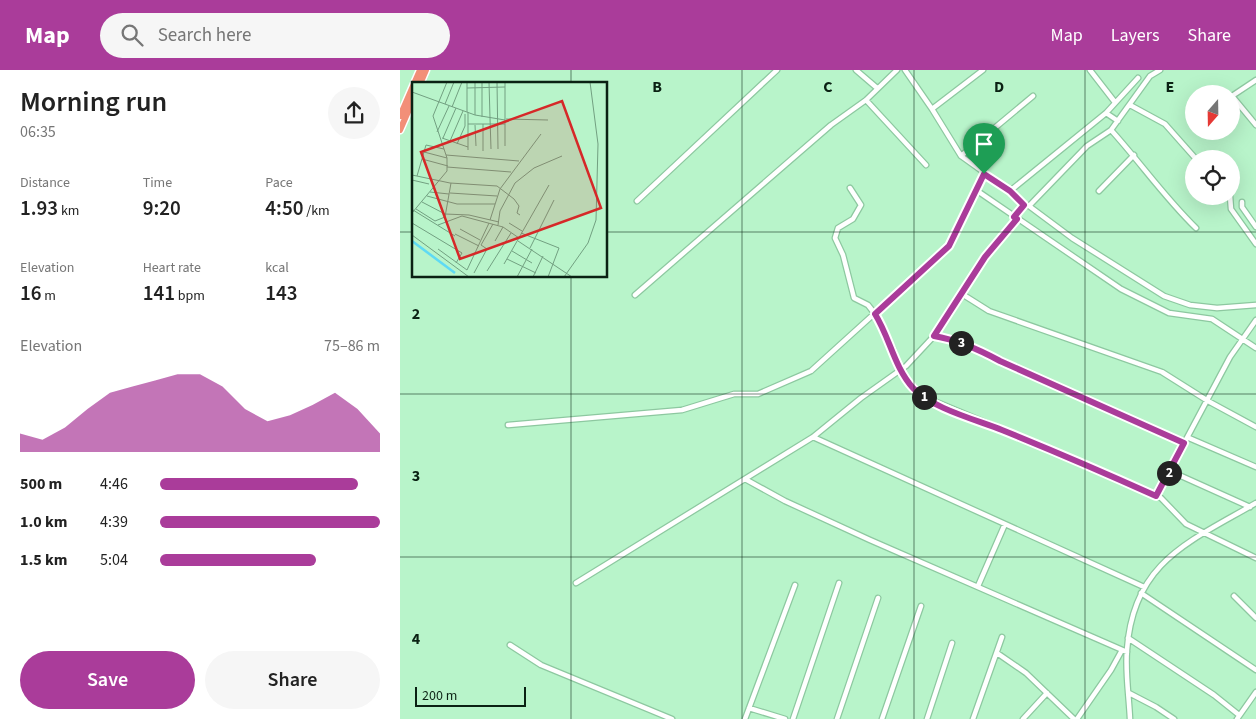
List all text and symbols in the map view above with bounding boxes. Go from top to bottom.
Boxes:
search box [100,13,450,58]
text: Map [25,18,70,53]
icon: search [118,21,146,49]
text: Search here [158,22,251,49]
text: Map [1051,23,1083,48]
text: Layers [1111,23,1160,48]
text: Share [1188,23,1231,48]
text: B [652,76,662,98]
text: C [823,76,833,98]
text: D [994,76,1004,98]
text: E [1166,76,1174,98]
text: Morning run [20,82,167,122]
inset map [412,82,608,278]
north arrow [1185,85,1240,140]
map controls [1185,85,1240,205]
button: share [328,87,380,139]
text: 06:35 [20,121,56,143]
pin [963,123,1005,174]
icon: arrive [970,130,998,158]
button: locate [1185,150,1240,205]
text: Distance [20,173,70,193]
text: Time [143,173,172,193]
text: Pace [265,173,293,193]
text: 1.93 [20,193,58,223]
text: 9:20 [143,193,181,223]
text: 4:50 [265,193,303,223]
text: km [58,201,79,221]
text: /km [303,201,330,221]
text: Elevation [20,258,75,278]
text: Heart rate [143,258,201,278]
text: kcal [265,258,289,278]
text: 16 [20,278,42,308]
text: 141 [143,278,175,308]
text: 143 [265,278,298,308]
text: m [42,286,56,306]
text: bpm [175,286,205,306]
text: 2 [412,303,420,325]
pin: 3 [948,330,974,356]
text: 3 [958,333,965,353]
text: Elevation [20,335,82,357]
text: 75–86 m [324,335,380,357]
pin: 1 [912,384,936,410]
text: 1 [921,387,928,407]
pin: 2 [1156,460,1182,486]
text: 2 [1166,463,1173,483]
text: 3 [412,465,420,487]
text: 500 m [20,473,62,495]
text: 4:46 [100,473,128,495]
text: 1.0 km [20,511,67,533]
text: 4:39 [100,511,128,533]
text: 1.5 km [20,549,67,571]
text: 5:04 [100,549,128,571]
text: 4 [412,628,421,650]
button: Save [20,651,195,709]
button: Share [205,651,380,709]
scale bar [415,684,526,707]
text: 200 m [422,686,457,706]

